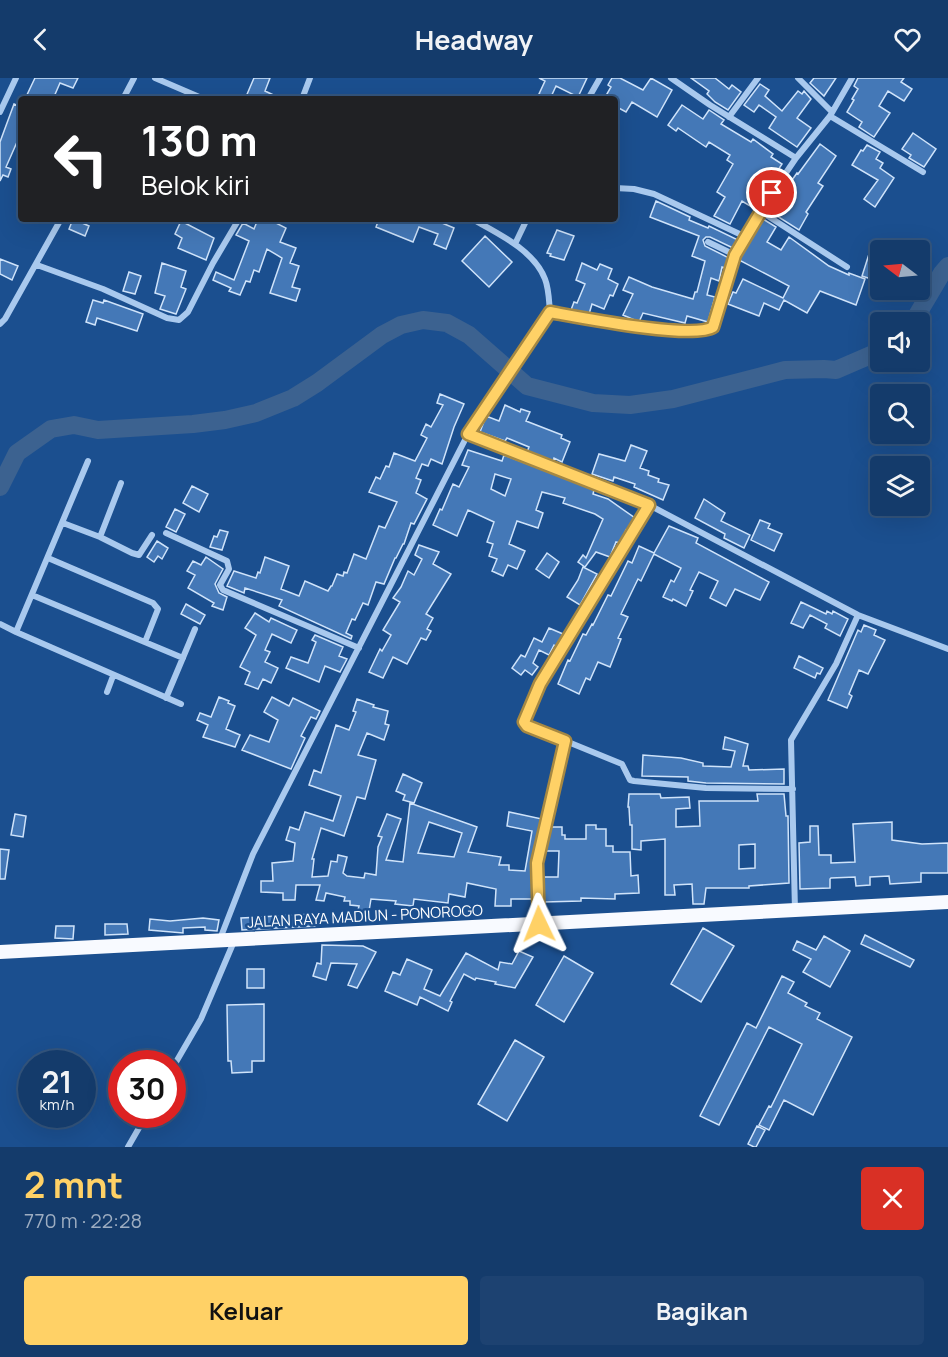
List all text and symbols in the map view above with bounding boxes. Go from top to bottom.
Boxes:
text: Headway [415,21,533,58]
icon: back [24,23,57,56]
icon: heart [891,23,924,56]
text: 130 m [141,111,258,169]
icon: left [42,120,120,198]
text: Belok kiri [141,166,250,203]
pin [746,167,797,218]
icon: arrive [755,176,788,209]
north arrow [870,240,930,300]
map controls [870,240,930,516]
button: sound [870,312,930,372]
button: search [870,384,930,444]
button: layers [870,456,930,516]
position arrow [507,892,571,956]
street label: JALAN RAYA MADIUN - PONOROGO [247,899,484,933]
speed limit sign: 30 [108,1050,186,1128]
text: 21 [41,1061,73,1102]
text: km/h [40,1094,74,1115]
text: 2 mnt [24,1160,123,1209]
button: close [861,1167,924,1230]
text: 770 m · 22:28 [24,1207,142,1234]
button: Keluar [24,1276,468,1345]
button: Bagikan [480,1276,924,1345]

